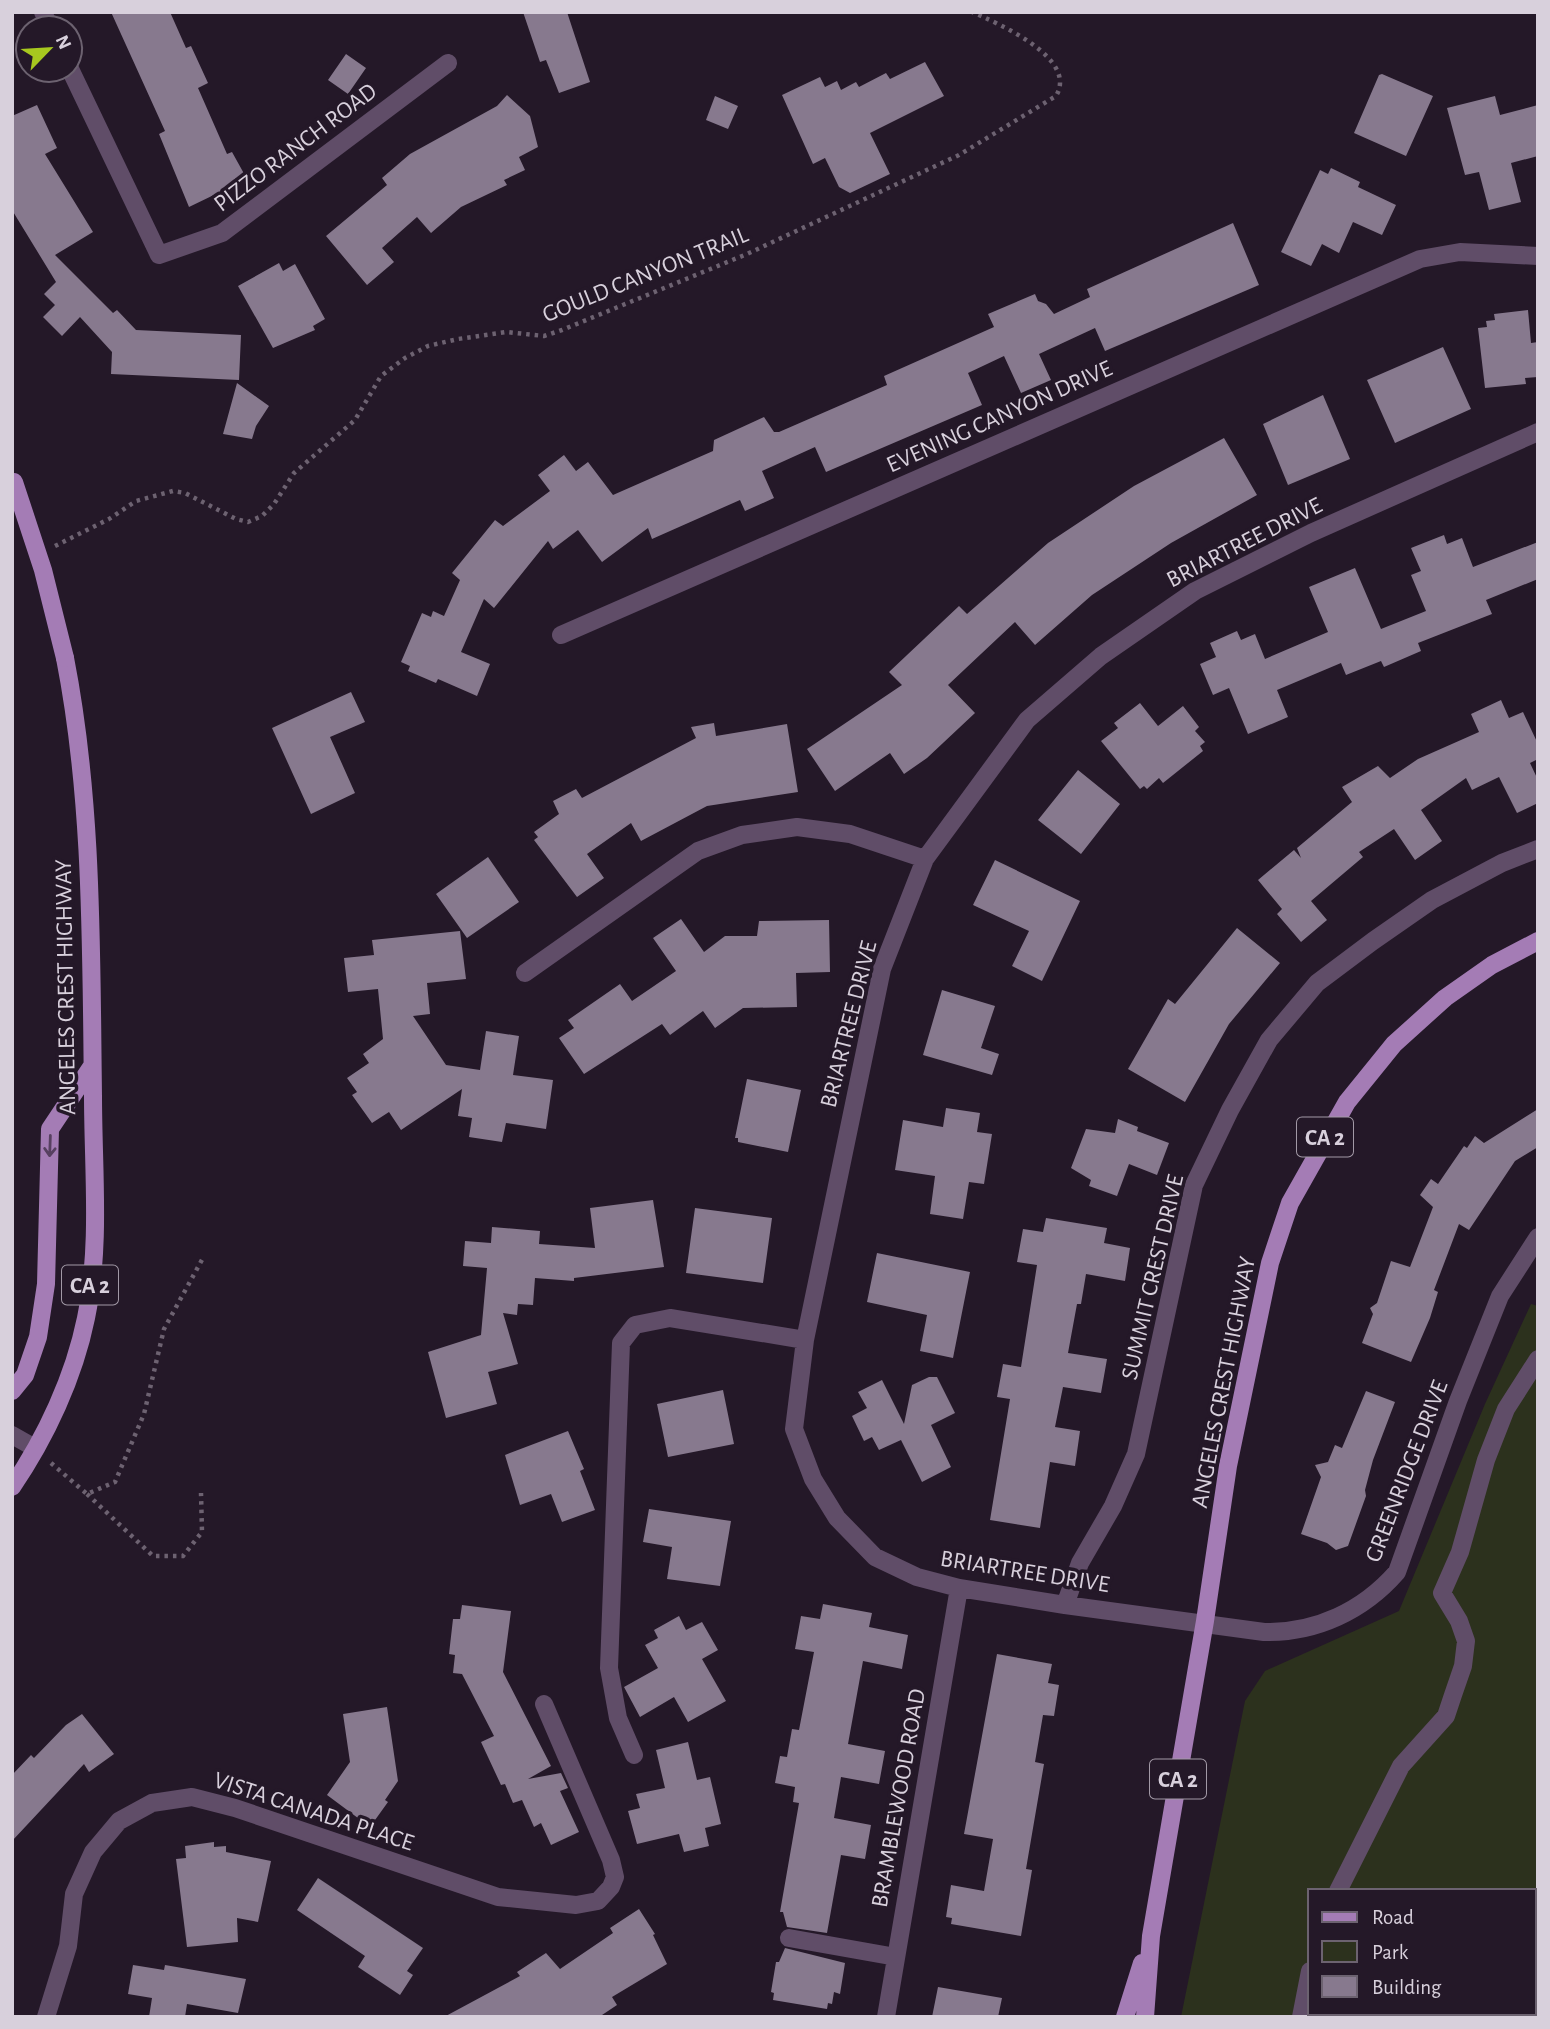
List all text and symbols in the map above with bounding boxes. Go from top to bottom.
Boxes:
north arrow [14,14,84,84]
text: N [52,32,74,52]
street label: PIZZO RANCH ROAD [210,79,381,217]
street label: GOULD CANYON TRAIL [539,223,752,327]
street label: EVENING CANYON DRIVE [883,356,1116,477]
street label: BRIARTREE DRIVE [1163,493,1326,592]
street label: ANGELES CREST HIGHWAY [52,859,80,1115]
street label: BRIARTREE DRIVE [817,938,881,1110]
road number: CA 2 [1297,1118,1353,1156]
one-way arrow [43,1134,56,1157]
street label: SUMMIT CREST DRIVE [1118,1172,1188,1382]
street label: ANGELES CREST HIGHWAY [1188,1254,1260,1510]
road number: CA 2 [62,1266,118,1304]
street label: GREENRIDGE DRIVE [1361,1377,1453,1565]
street label: BRIARTREE DRIVE [938,1547,1112,1597]
street label: BRAMBLEWOOD ROAD [868,1687,930,1909]
road number: CA 2 [1150,1760,1206,1798]
street label: VISTA CANADA PLACE [211,1768,417,1856]
legend [1308,1889,1536,2015]
text: Road [1372,1907,1414,1928]
text: Park [1372,1942,1409,1963]
text: Building [1372,1977,1442,1998]

